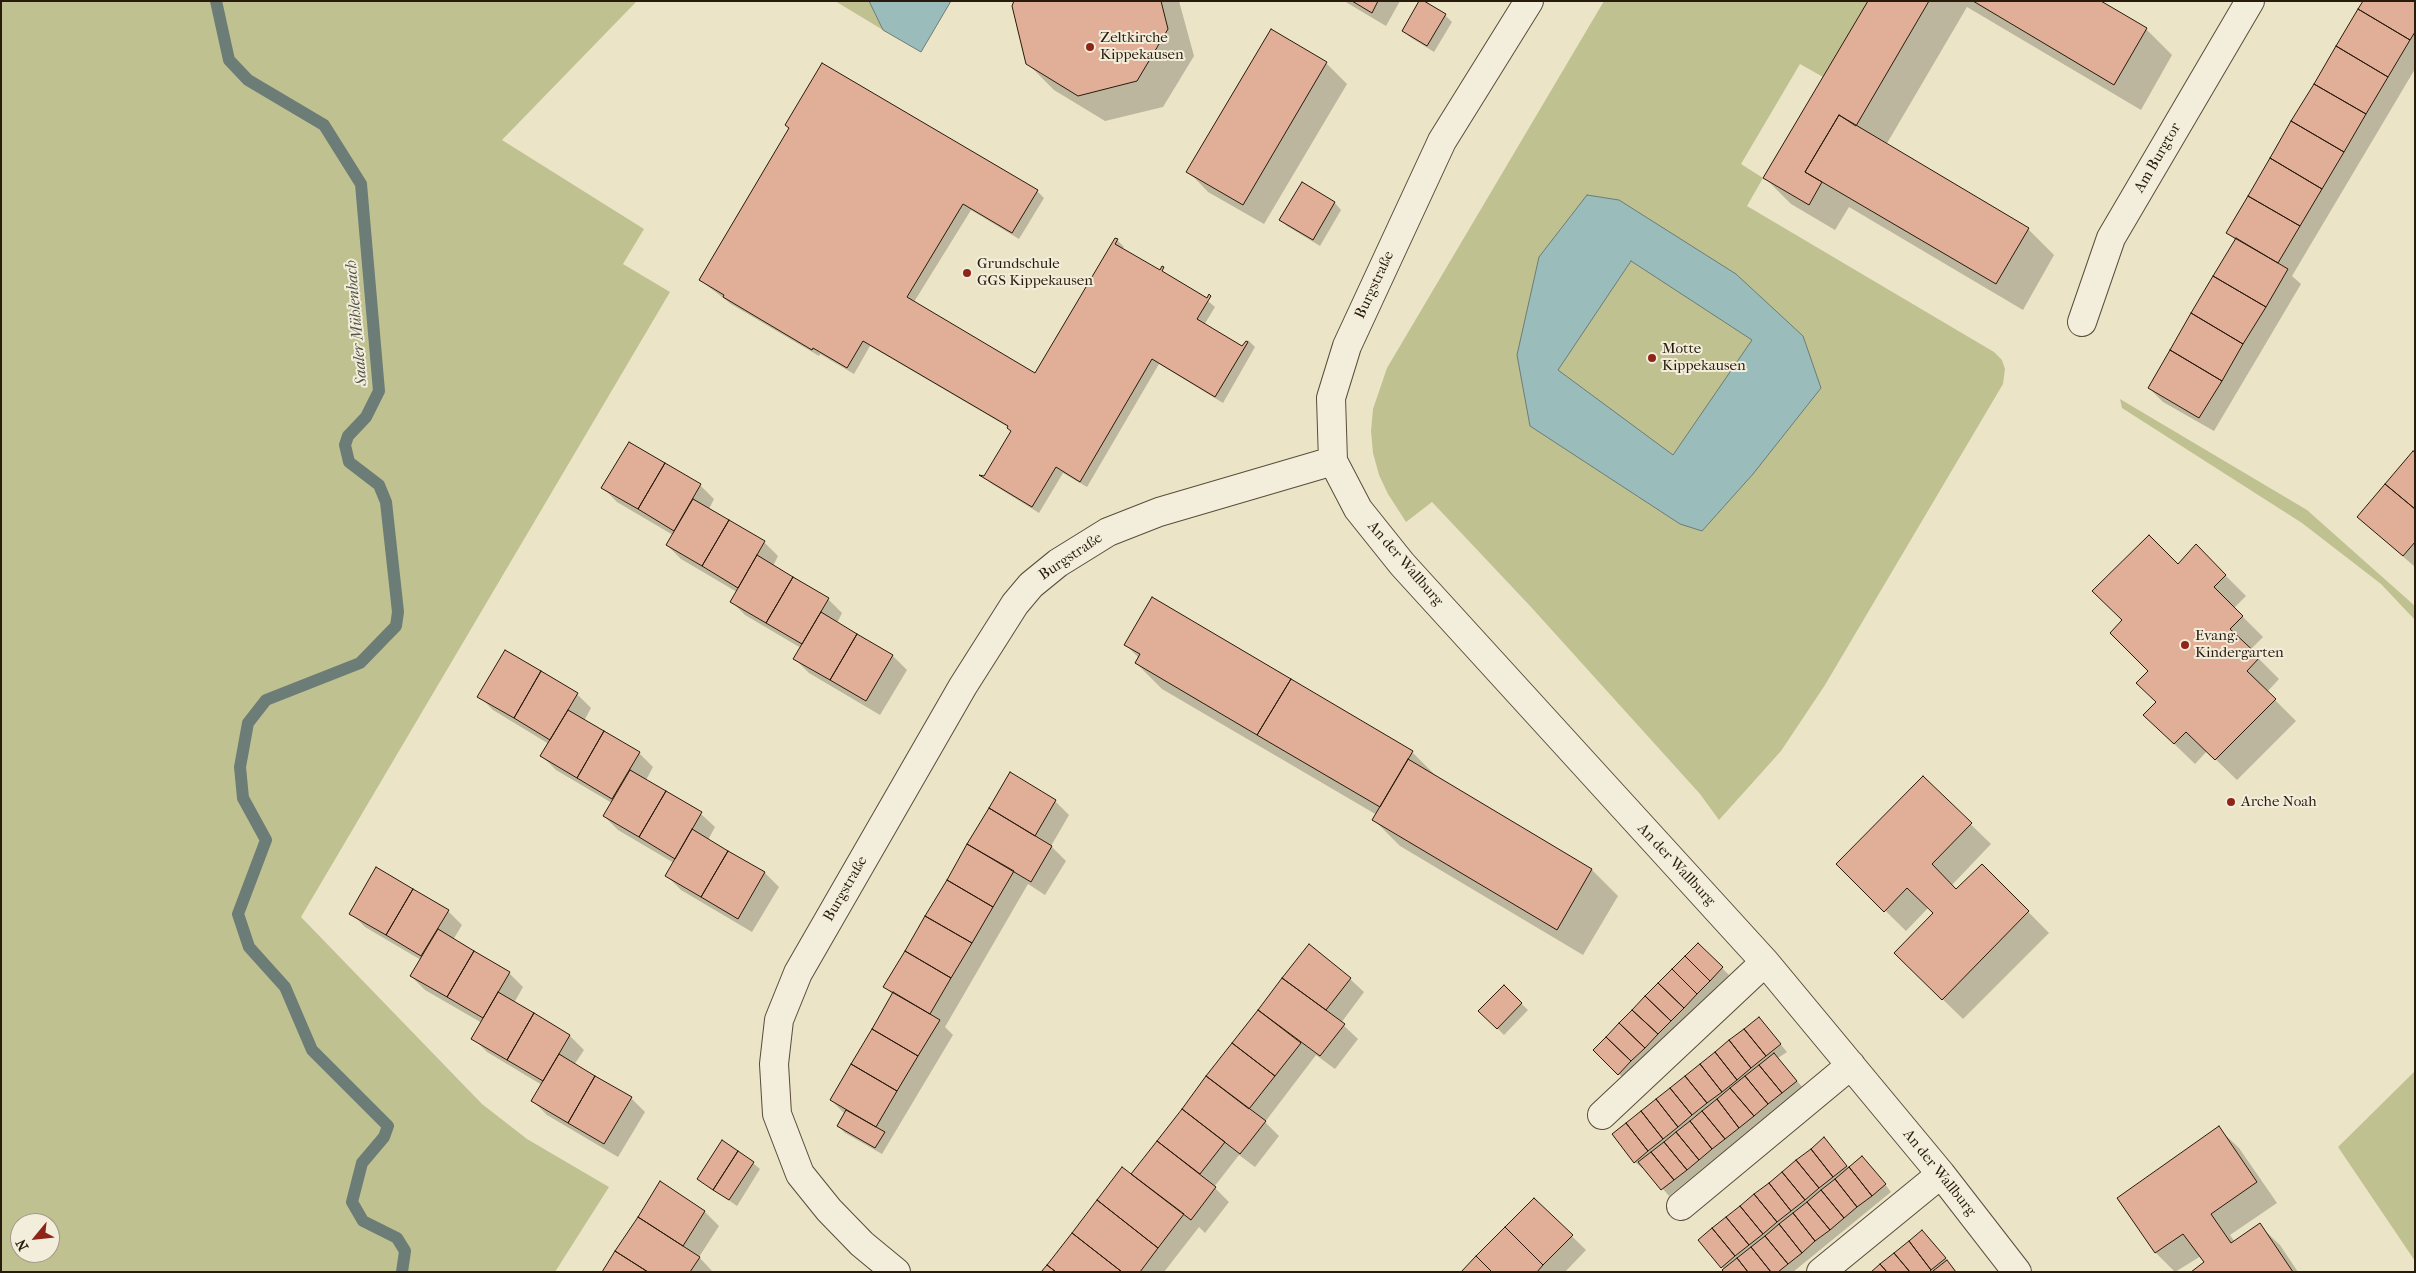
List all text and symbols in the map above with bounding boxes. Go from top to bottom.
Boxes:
place label: Zeltkirche Kippekausen [1100,29,1184,64]
marker: Zeltkirche Kippekausen [1084,41,1096,53]
street label: Am Burgtor [2131,120,2185,196]
street label: Burgstraße [1352,248,1398,322]
place label: Grundschule GGS Kippekausen [977,255,1093,290]
water label: Saaler Mühlenbach [342,259,372,387]
marker: Grundschule GGS Kippekausen [961,267,973,279]
place label: Motte Kippekausen [1662,340,1746,375]
marker: Motte Kippekausen [1646,352,1658,364]
street label: An der Wallburg [1363,518,1447,610]
street label: Burgstraße [1036,529,1106,585]
place label: Evang. Kindergarten [2195,627,2284,662]
marker: Evang. Kindergarten [2179,639,2191,651]
place label: Arche Noah [2241,793,2317,811]
marker: Arche Noah [2225,796,2237,808]
street label: An der Wallburg [1633,820,1719,910]
street label: Burgstraße [820,853,872,925]
street label: An der Wallburg [1899,1126,1979,1220]
north arrow [10,1213,60,1263]
text: N [12,1236,32,1253]

